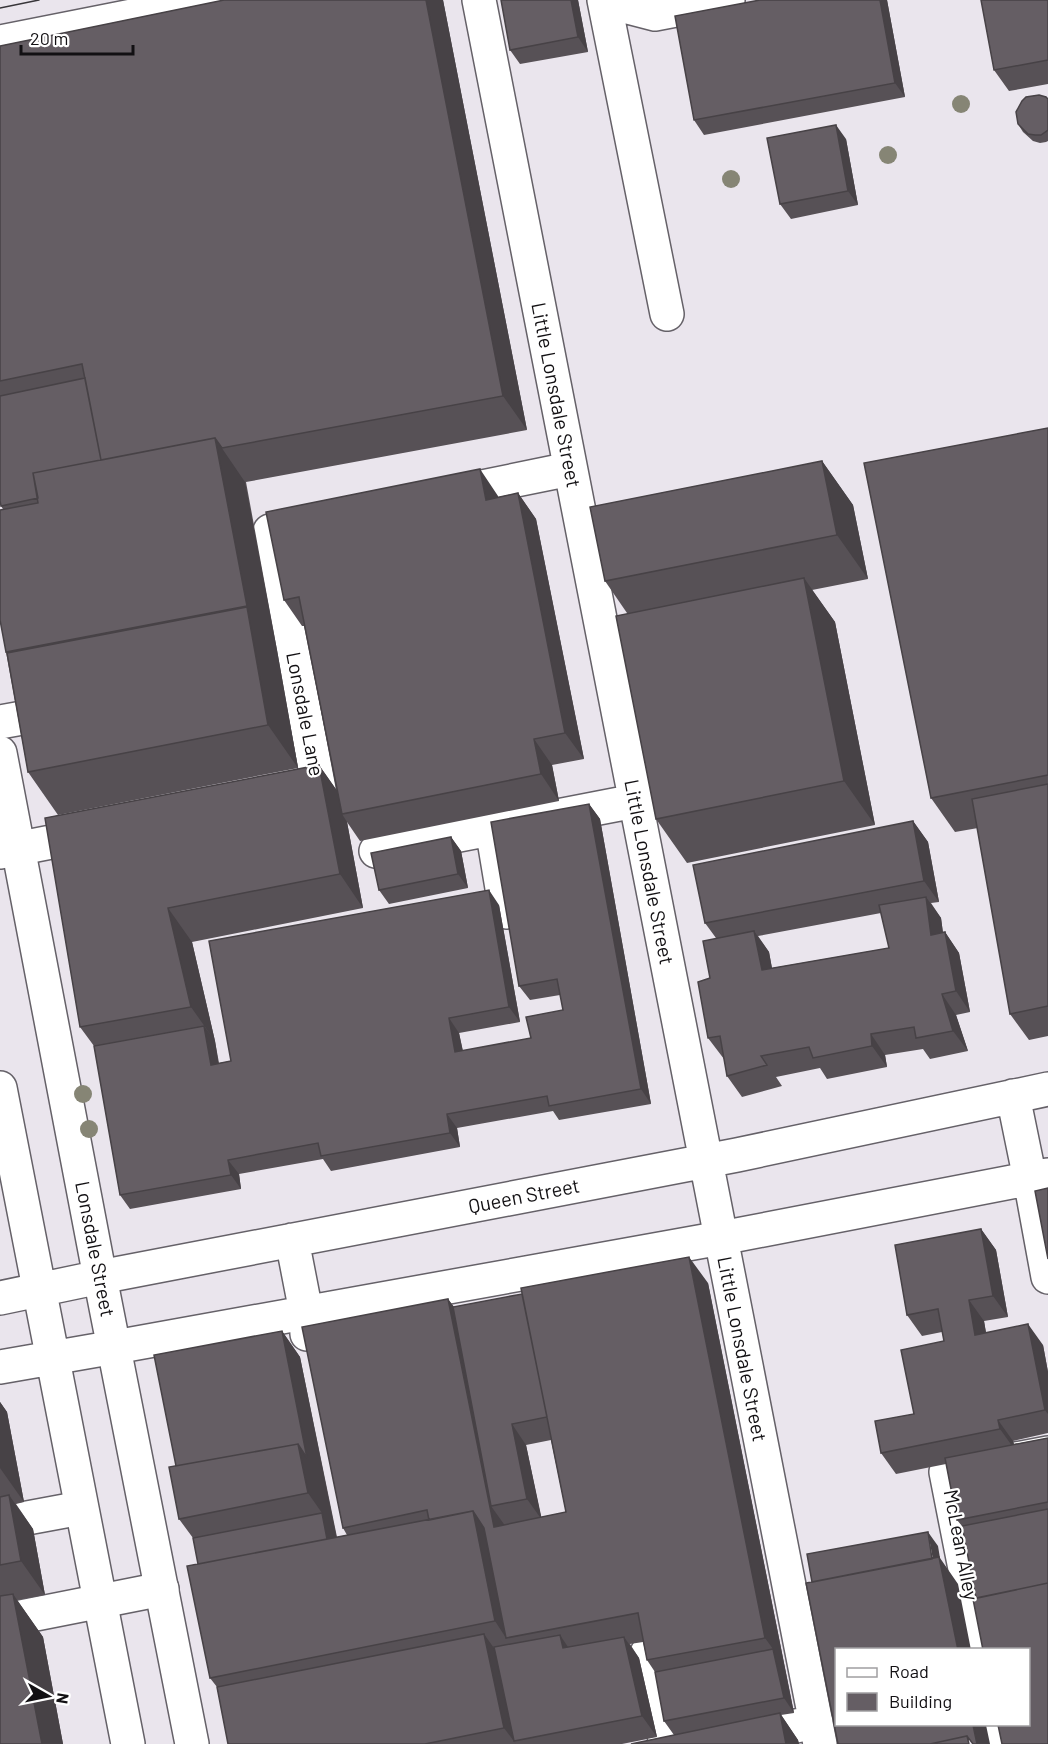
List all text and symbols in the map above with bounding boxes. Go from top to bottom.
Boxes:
scale bar [21,18,134,56]
text: 20 m [30,27,68,49]
street label: Little Lonsdale Street [527,300,587,489]
street label: Lonsdale Lane [282,650,330,778]
street label: Little Lonsdale Street [620,777,680,966]
street label: Queen Street [466,1172,582,1218]
street label: Lonsdale Street [71,1179,121,1319]
street label: Little Lonsdale Street [713,1254,773,1443]
street label: McLean Alley [939,1487,985,1602]
legend [835,1648,1030,1726]
text: Road [889,1660,929,1682]
north arrow [18,1666,78,1726]
text: Building [889,1690,952,1712]
text: N [53,1692,74,1705]

